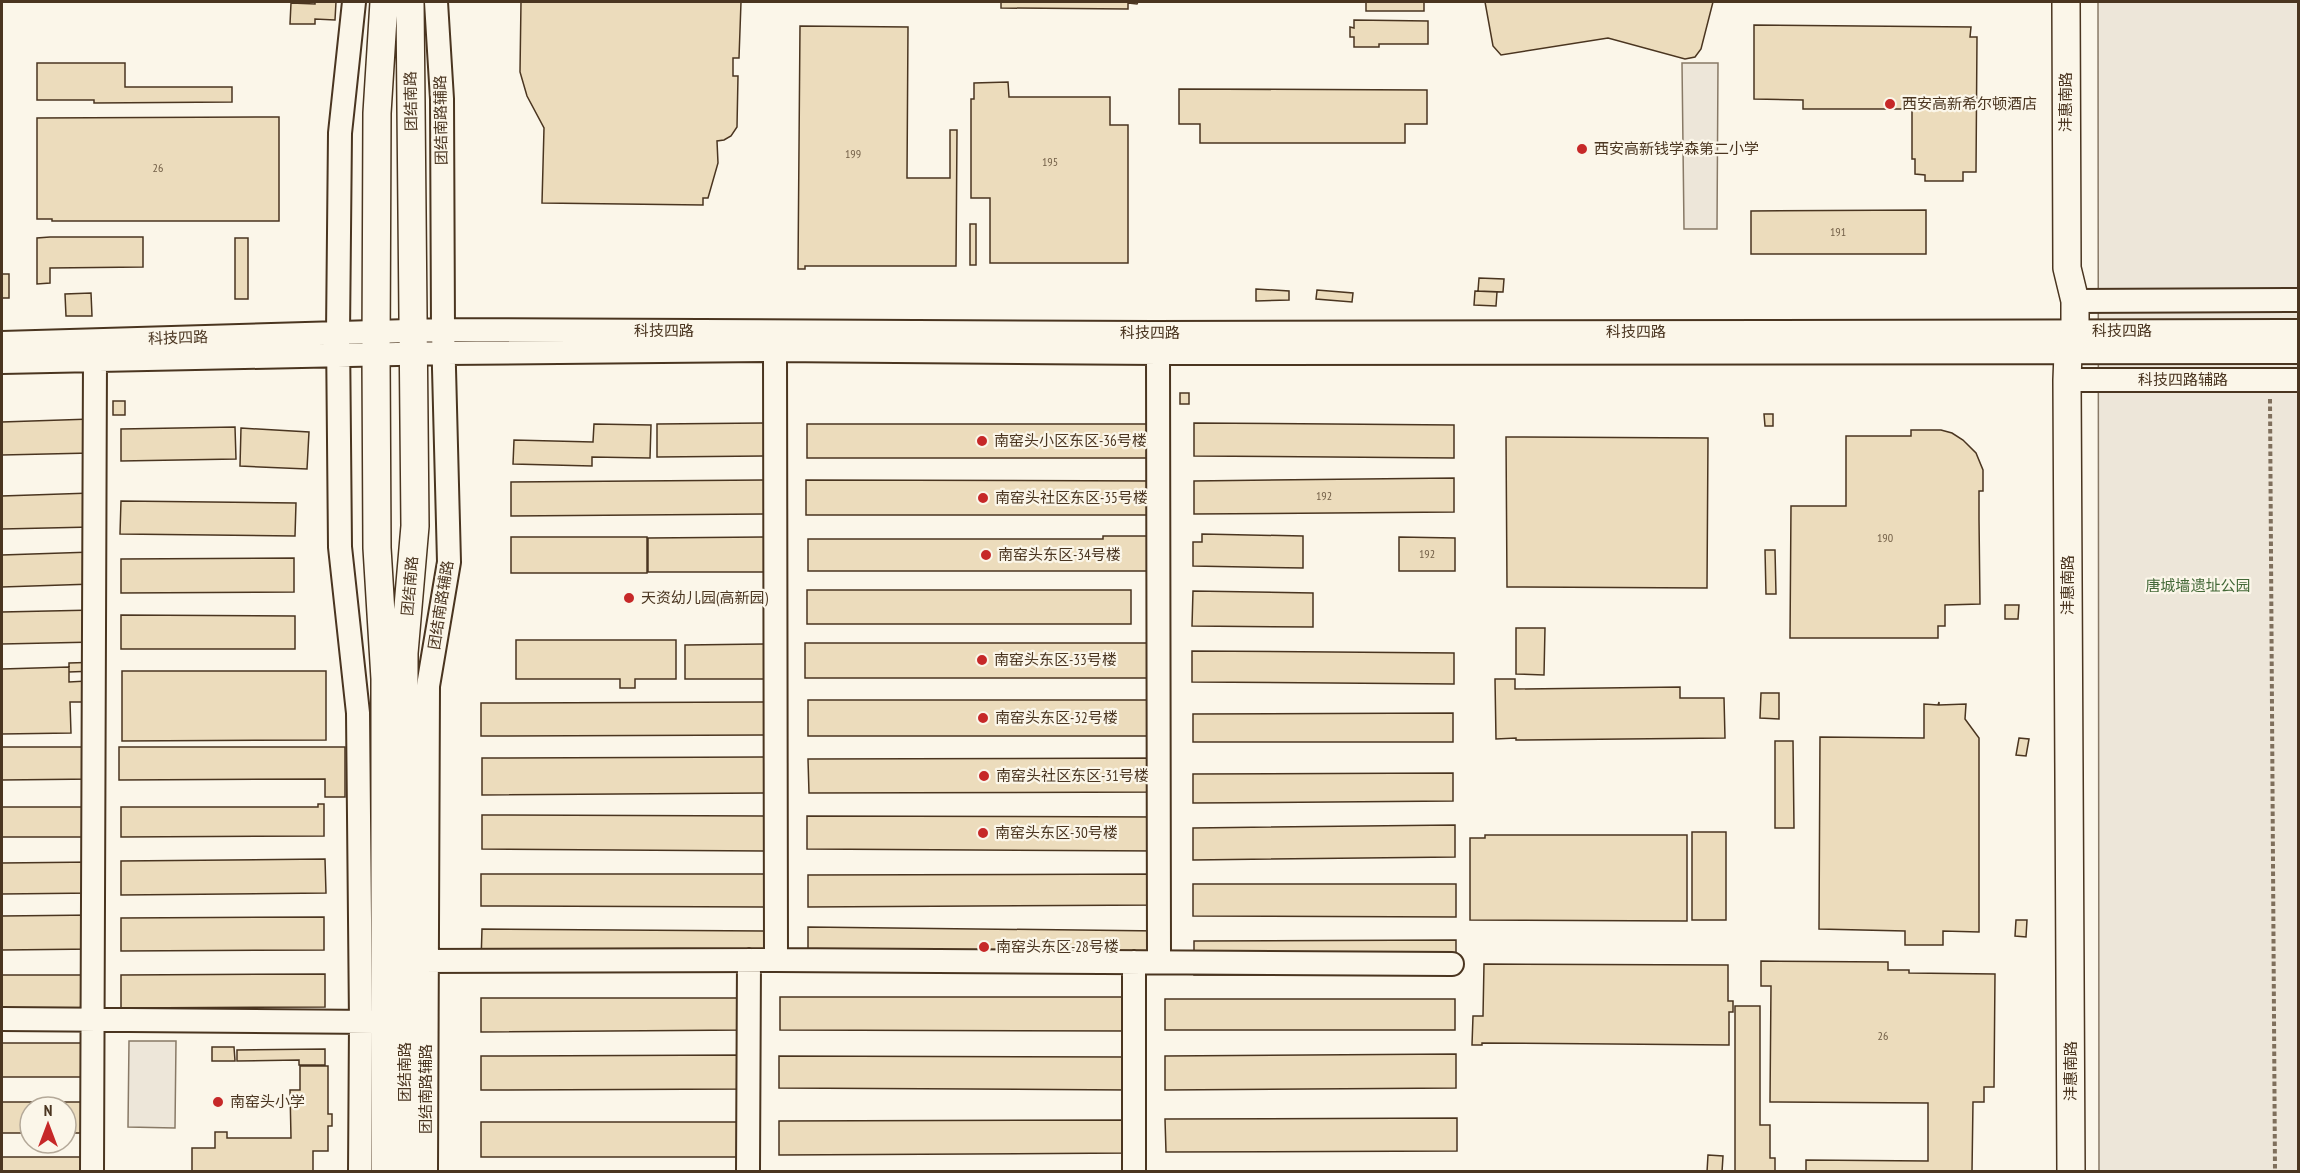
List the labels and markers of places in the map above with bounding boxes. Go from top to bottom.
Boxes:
place label: 西安高新希尔顿酒店 [1902,94,2037,113]
marker: 西安高新希尔顿酒店 [1883,97,1897,111]
place label: 西安高新钱学森第二小学 [1594,139,1759,158]
marker: 西安高新钱学森第二小学 [1575,142,1589,156]
place label: 南窑头小区东区-36号楼 [994,431,1147,450]
marker: 南窑头小区东区-36号楼 [975,434,989,448]
place label: 南窑头社区东区-35号楼 [995,488,1148,507]
marker: 南窑头社区东区-35号楼 [976,491,990,505]
place label: 南窑头东区-34号楼 [998,545,1121,564]
marker: 南窑头东区-34号楼 [979,548,993,562]
place label: 天资幼儿园(高新园) [641,588,768,607]
marker: 天资幼儿园(高新园) [622,591,636,605]
place label: 南窑头东区-33号楼 [994,650,1117,669]
marker: 南窑头东区-33号楼 [975,653,989,667]
place label: 南窑头东区-32号楼 [995,708,1118,727]
marker: 南窑头东区-32号楼 [976,711,990,725]
place label: 南窑头社区东区-31号楼 [996,766,1149,785]
marker: 南窑头社区东区-31号楼 [977,769,991,783]
place label: 南窑头东区-30号楼 [995,823,1118,842]
marker: 南窑头东区-30号楼 [976,826,990,840]
place label: 南窑头东区-28号楼 [996,937,1119,956]
marker: 南窑头东区-28号楼 [977,940,991,954]
place label: 南窑头小学 [230,1092,305,1111]
marker: 南窑头小学 [211,1095,225,1109]

